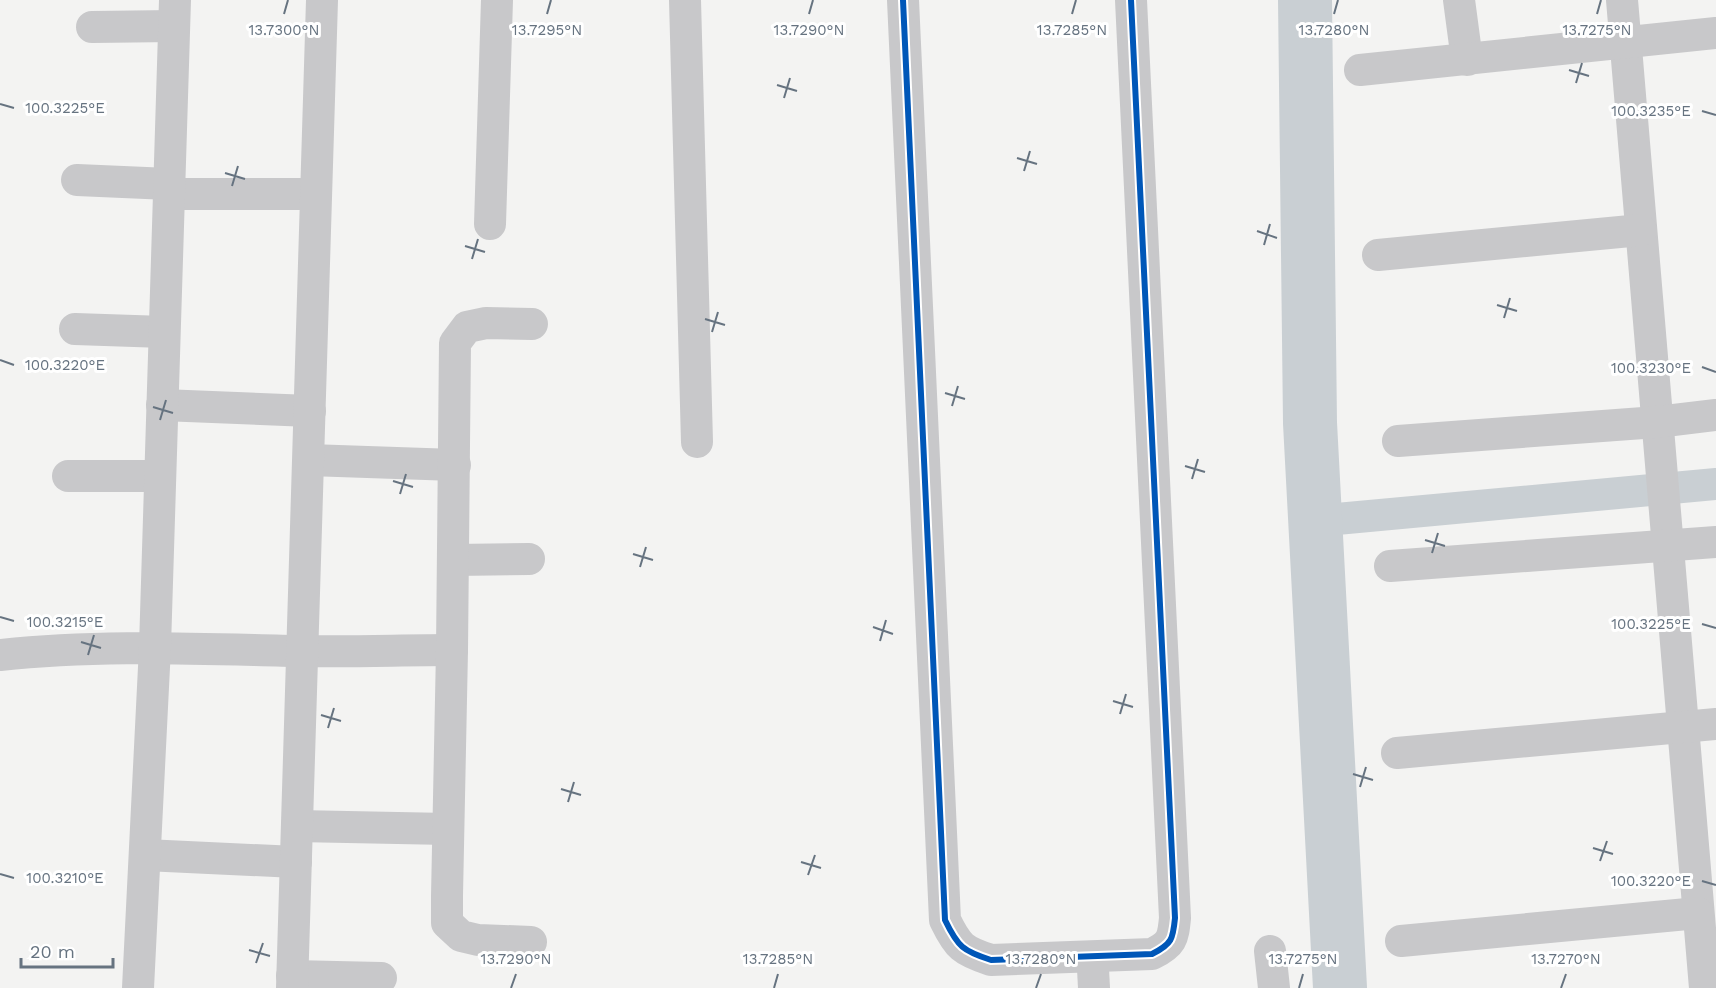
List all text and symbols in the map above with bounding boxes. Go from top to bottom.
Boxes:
text: 13.7300°N [248,21,320,39]
text: 13.7295°N [512,21,582,39]
text: 13.7290°N [774,21,844,39]
text: 13.7285°N [1037,21,1107,39]
text: 13.7280°N [1299,21,1369,39]
text: 13.7275°N [1562,21,1632,39]
text: 100.3225°E [25,99,105,117]
text: 100.3235°E [1611,102,1691,120]
text: 100.3220°E [25,356,105,374]
text: 100.3230°E [1611,359,1691,377]
text: 100.3215°E [27,613,103,631]
text: 100.3225°E [1611,615,1691,633]
text: 100.3210°E [26,869,104,887]
text: 100.3220°E [1611,872,1691,890]
scale bar [21,931,112,969]
text: 20 m [30,941,75,962]
text: 13.7290°N [481,950,551,968]
text: 13.7285°N [743,950,813,968]
text: 13.7280°N [1006,950,1076,968]
text: 13.7275°N [1268,950,1338,968]
text: 13.7270°N [1531,950,1601,968]

